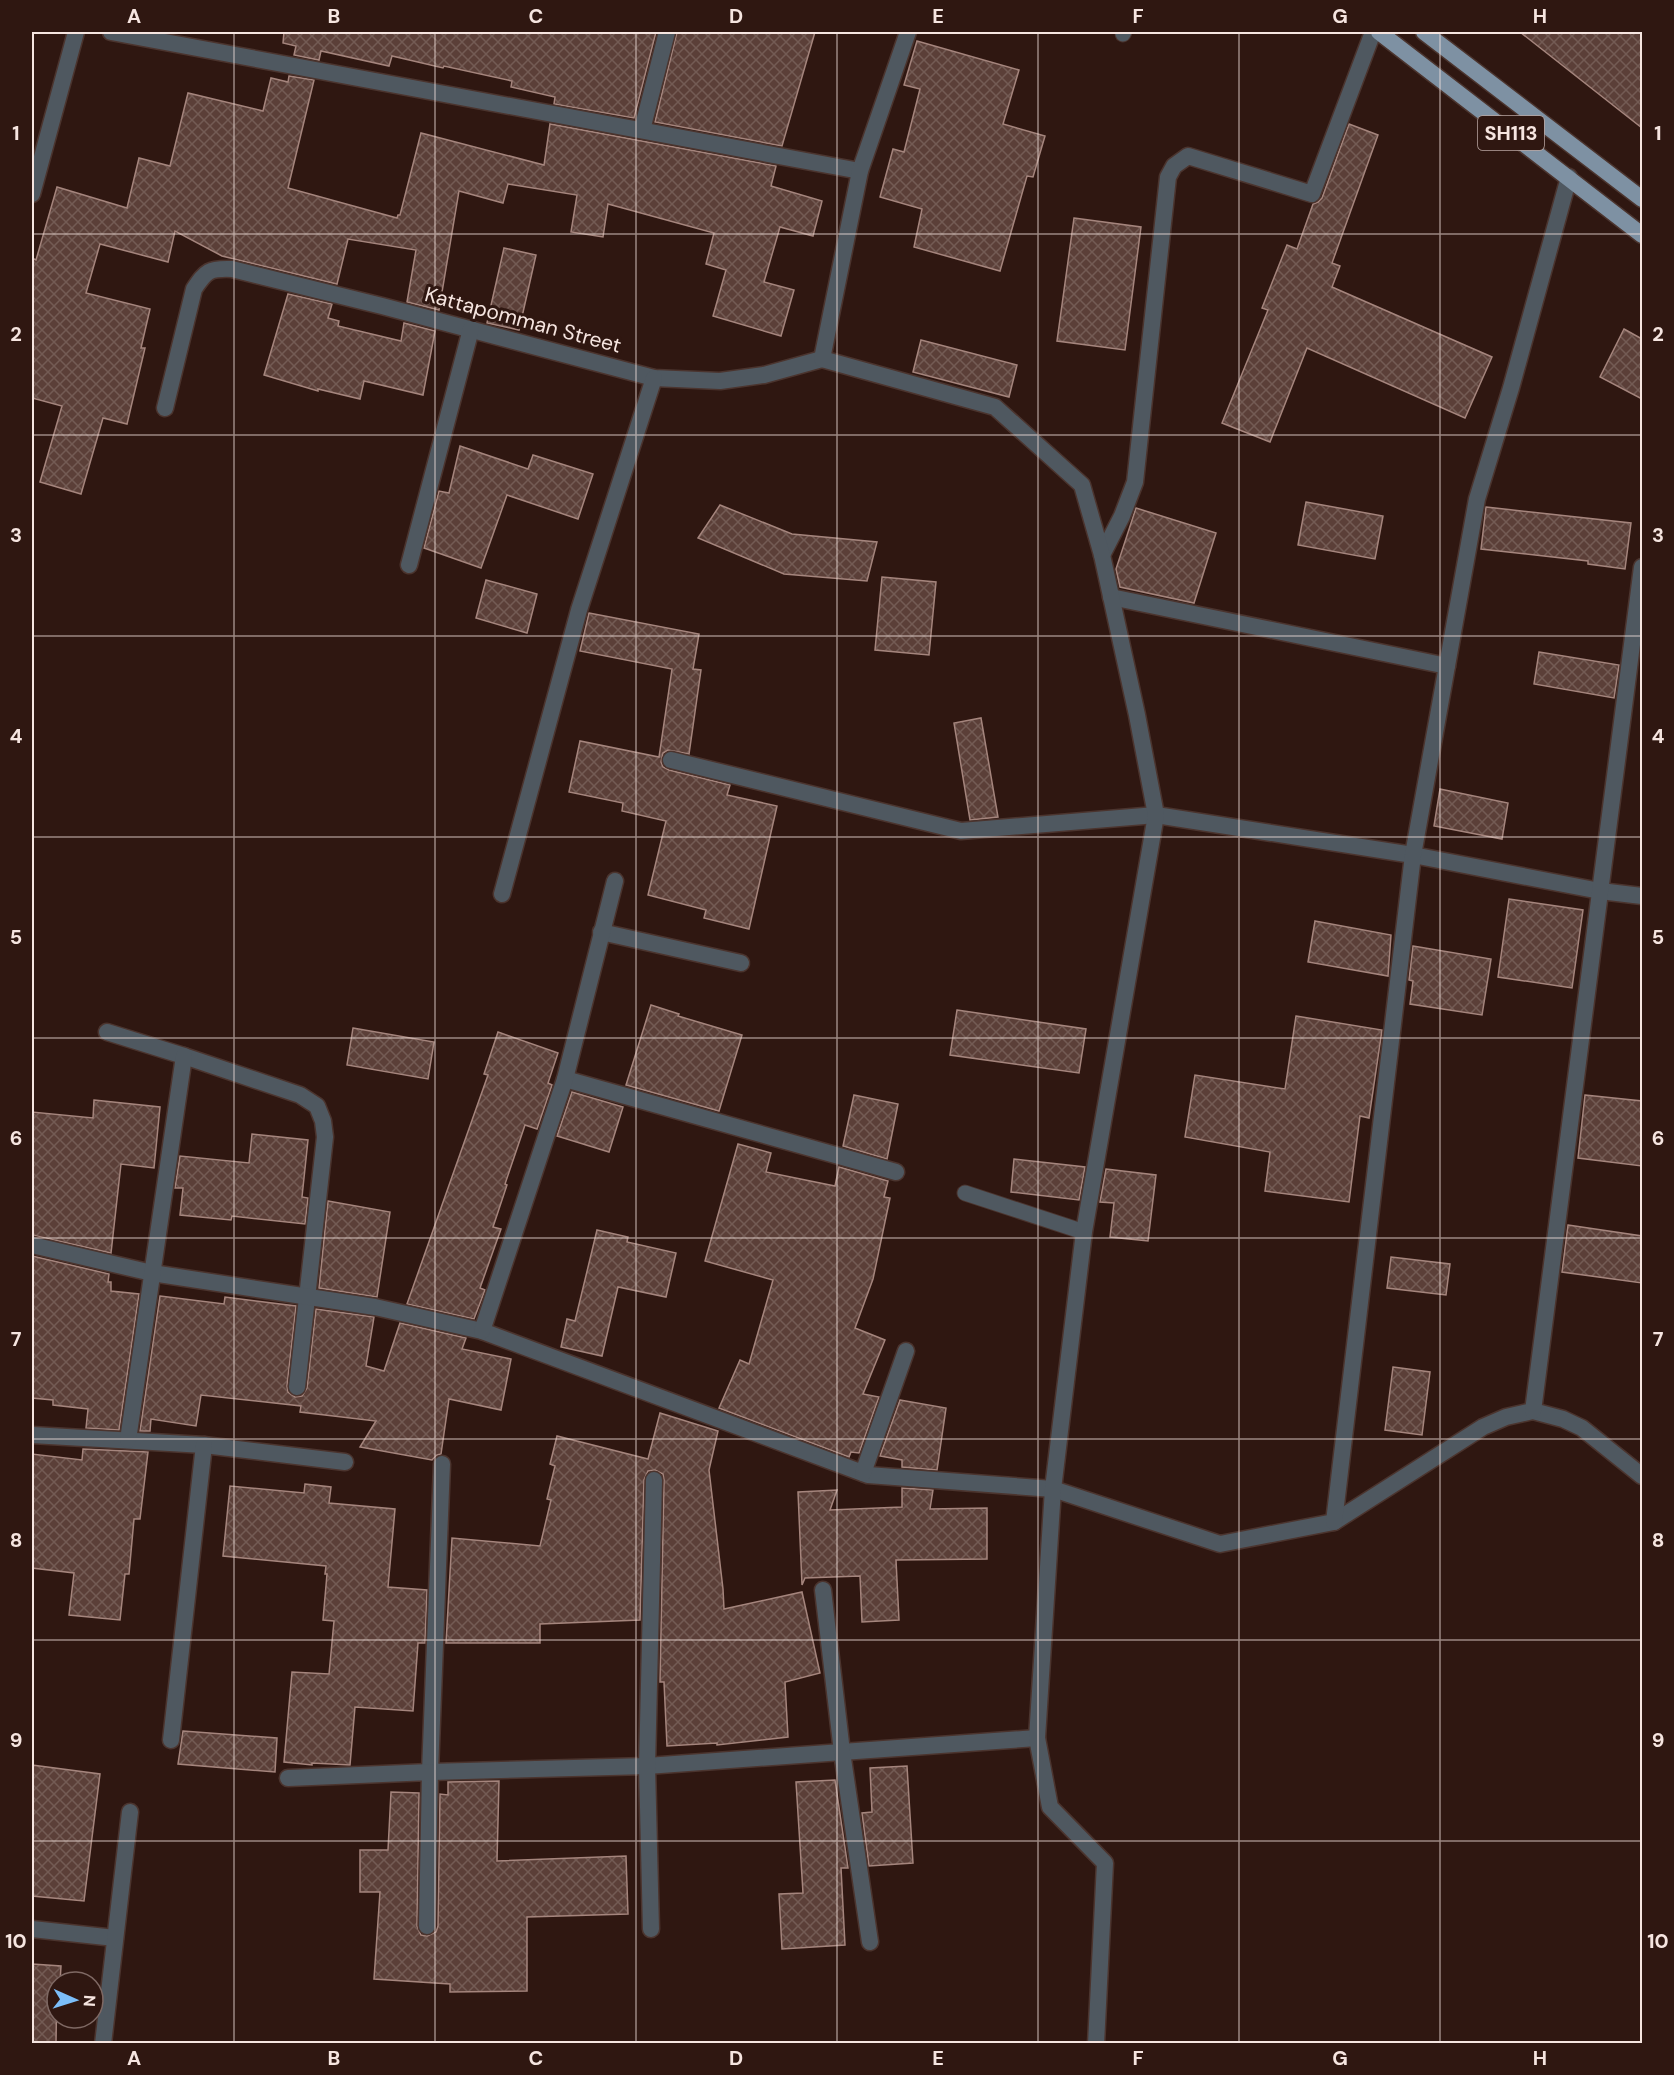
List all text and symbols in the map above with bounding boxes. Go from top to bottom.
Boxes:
text: A [127,3,141,29]
text: B [328,3,340,29]
text: C [529,3,543,29]
text: D [729,3,743,29]
text: E [932,3,944,29]
text: F [1132,3,1144,29]
text: G [1332,3,1348,29]
text: H [1533,3,1547,29]
road number: SH113 [1478,116,1544,150]
text: 1 [12,120,20,146]
text: 1 [1654,120,1662,146]
street label: Kattapomman Street [422,280,624,360]
text: 2 [10,321,22,347]
text: 2 [1652,321,1664,347]
text: 3 [10,522,22,548]
text: 3 [1652,522,1664,548]
text: 4 [10,723,23,749]
text: 4 [1652,723,1665,749]
text: 5 [10,924,22,950]
text: 5 [1652,924,1664,950]
text: 6 [10,1125,22,1151]
text: 6 [1652,1125,1664,1151]
text: 7 [11,1326,22,1352]
text: 7 [1653,1326,1664,1352]
text: 8 [10,1527,22,1553]
text: 8 [1652,1527,1664,1553]
text: 9 [10,1727,22,1753]
text: 9 [1652,1727,1664,1753]
text: 10 [5,1928,27,1954]
text: 10 [1647,1928,1669,1954]
north arrow [45,1970,105,2030]
text: N [79,1994,100,2007]
text: A [127,2045,141,2071]
text: B [328,2045,340,2071]
text: C [529,2045,543,2071]
text: D [729,2045,743,2071]
text: E [932,2045,944,2071]
text: F [1132,2045,1144,2071]
text: G [1332,2045,1348,2071]
text: H [1533,2045,1547,2071]

